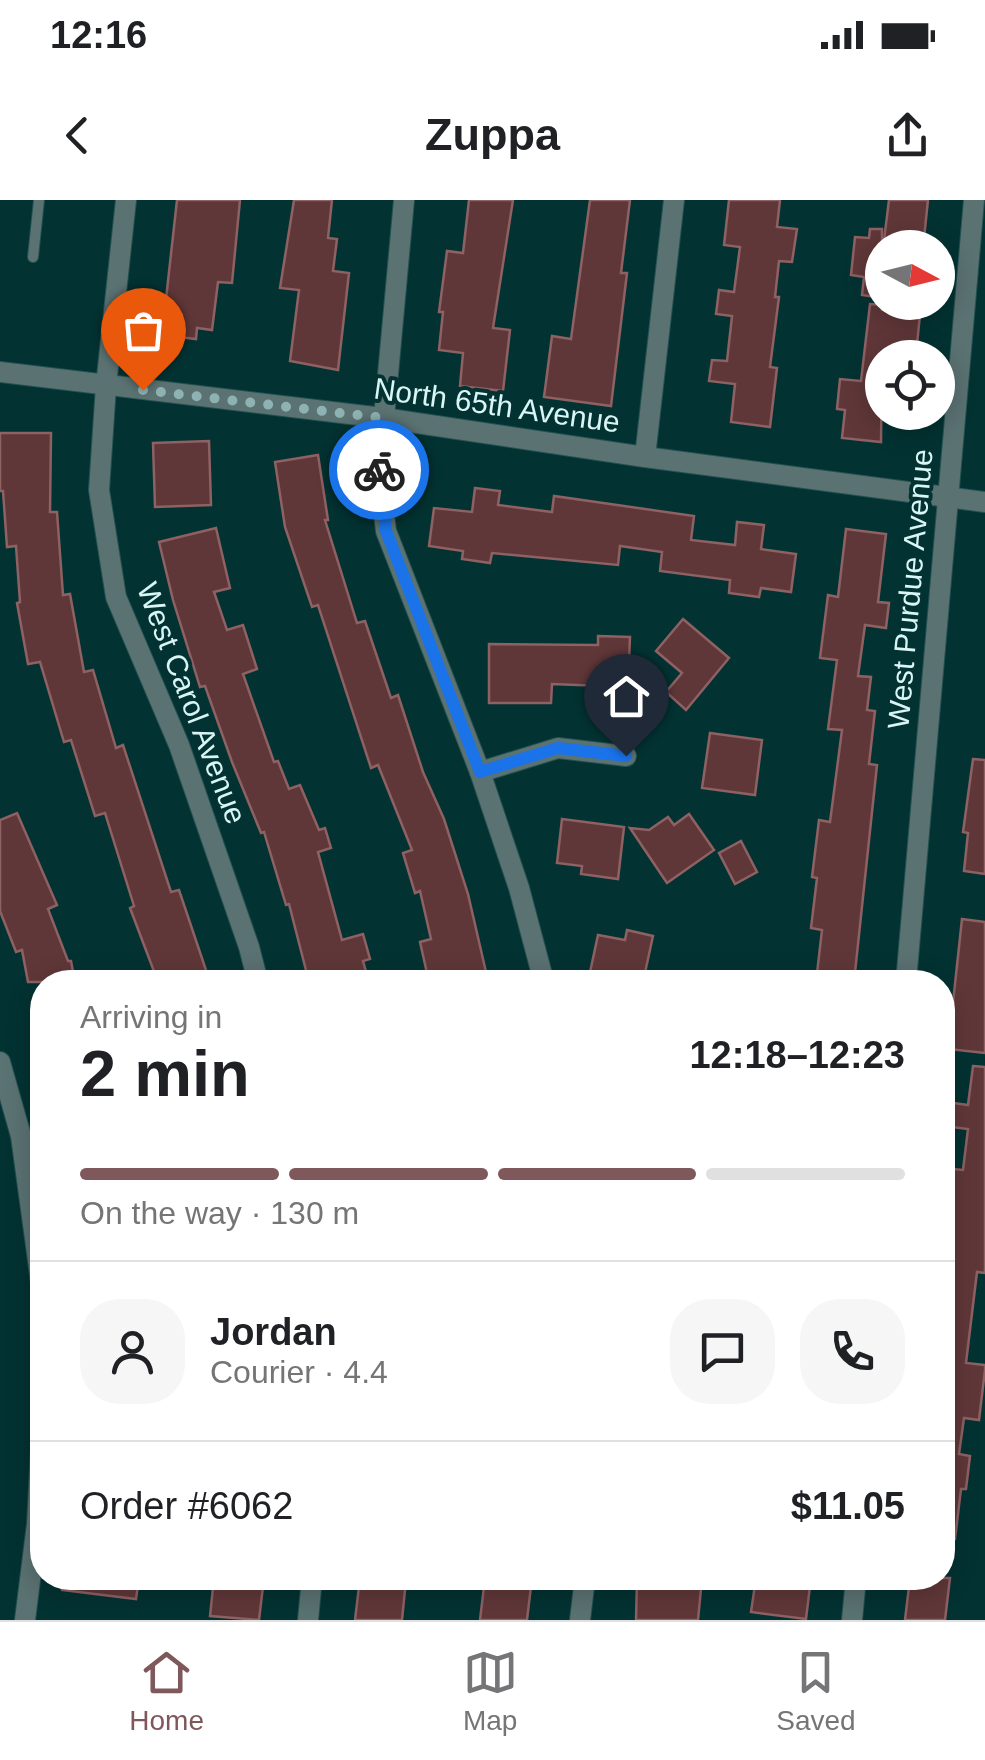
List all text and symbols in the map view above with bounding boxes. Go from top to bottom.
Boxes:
text: 12:16 [50,14,147,56]
icon: back [50,108,105,163]
icon: share [880,108,935,163]
text: Zuppa [425,109,560,160]
north arrow [865,230,955,320]
map controls [865,230,955,430]
pin [101,288,186,391]
icon: bag [116,303,171,358]
button: locate [865,340,955,430]
street label: North 65th Avenue [372,371,622,439]
courier [329,420,429,520]
icon: bike [352,443,407,498]
street label: West Purdue Avenue [881,448,939,730]
street label: West Carol Avenue [131,578,253,828]
pin [584,654,669,757]
icon: home [599,669,654,724]
text: Arriving in [80,999,222,1035]
text: 12:18–12:23 [689,1034,905,1076]
text: 2 min [80,1037,250,1110]
text: On the way · 130 m [80,1195,359,1231]
button: person [80,1299,185,1404]
button: chat [670,1299,775,1404]
button: phone [800,1299,905,1404]
text: Jordan [210,1311,337,1353]
text: Courier · 4.4 [210,1354,388,1390]
text: Order #6062 [80,1485,293,1527]
text: $11.05 [791,1485,905,1527]
tab: Home [129,1645,204,1737]
tab: Map [463,1645,518,1737]
tab: Saved [776,1645,856,1737]

